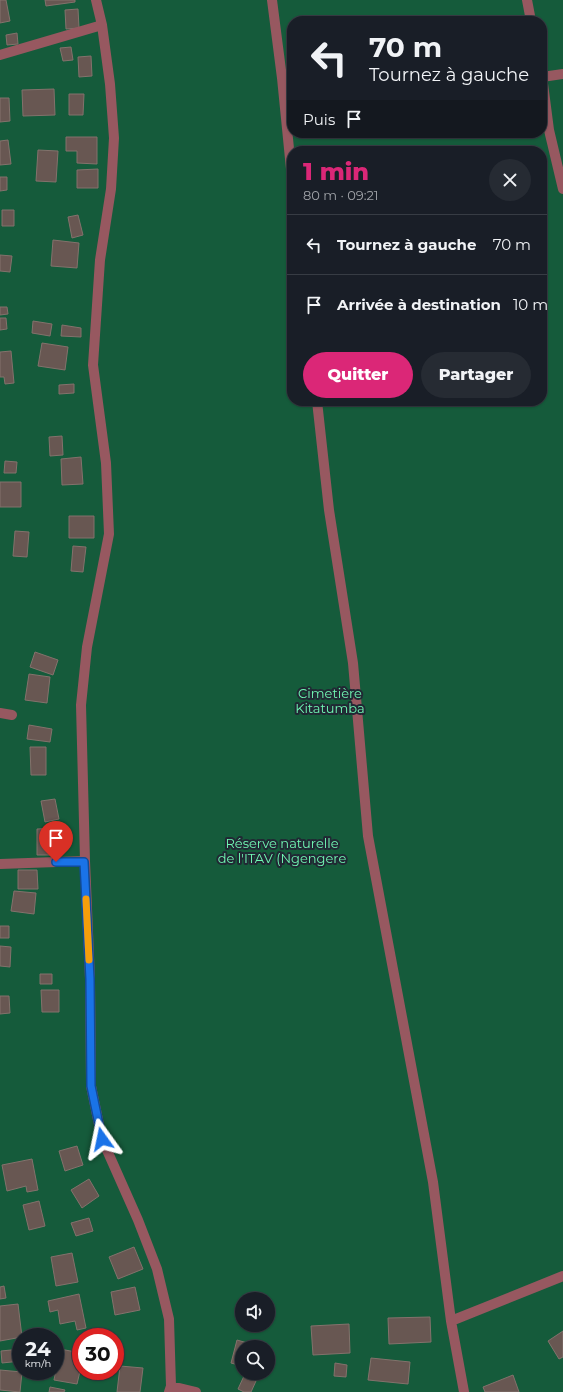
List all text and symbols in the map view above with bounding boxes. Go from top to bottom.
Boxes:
text: 70 m [369,30,442,64]
icon: left [303,32,355,84]
text: Tournez à gauche [369,64,529,86]
icon: arrive [343,108,365,130]
text: Puis [303,110,335,129]
text: 1 min [303,157,369,186]
button: close [489,159,531,201]
text: 80 m · 09:21 [303,187,379,203]
icon: left [303,234,325,256]
text: Tournez à gauche [337,235,476,254]
text: 70 m [493,235,531,254]
icon: arrive [303,294,325,316]
text: Arrivée à destination [337,295,501,314]
text: 10 m [513,295,548,314]
button: Quitter [303,352,413,398]
button: Partager [421,352,531,398]
park label: Cimetière Kitatumba [295,685,365,716]
pin [39,821,73,862]
icon: arrive [45,827,67,849]
park label: Réserve naturelle de l'ITAV (Ngengere [218,835,346,866]
position arrow [81,1118,123,1160]
map controls [235,1292,275,1380]
button: sound [235,1292,275,1332]
speed limit sign: 30 [72,1328,124,1380]
text: 24 [25,1337,51,1361]
button: search [235,1340,275,1380]
text: km/h [25,1357,51,1370]

